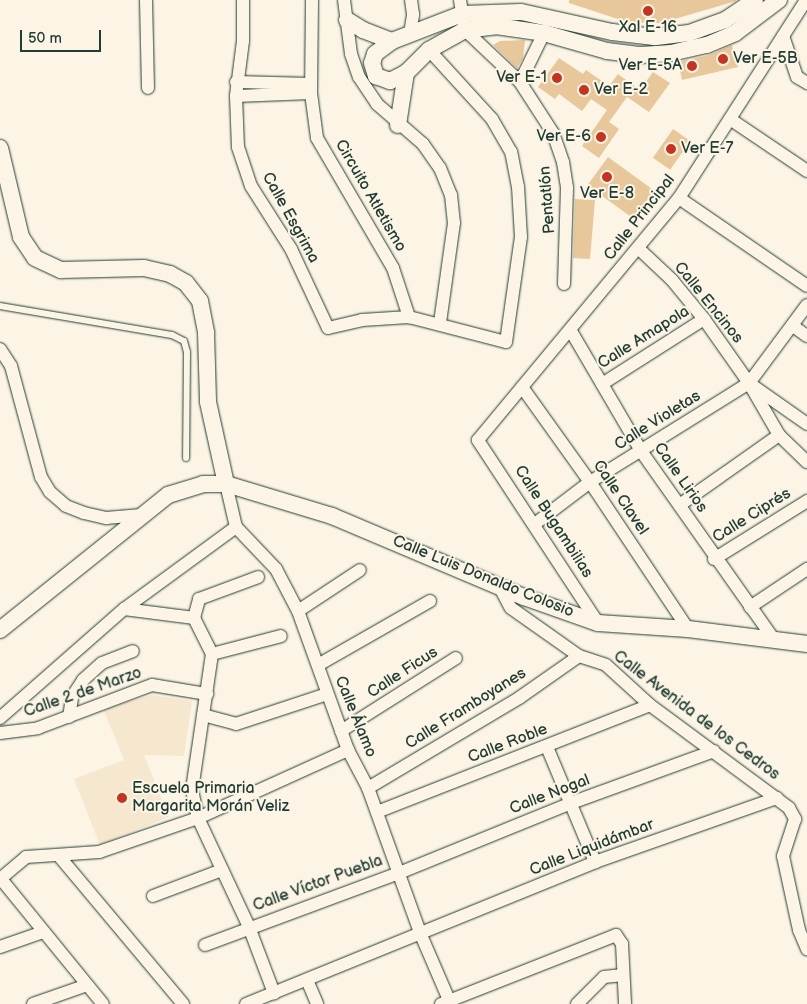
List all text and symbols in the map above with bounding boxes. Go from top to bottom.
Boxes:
marker: Xal E-16 [642,5,654,17]
place label: Xal E-16 [619,18,677,38]
scale bar [22,20,104,52]
text: 50 m [28,29,62,48]
place label: Ver E-5B [733,49,798,69]
marker: Ver E-5B [717,53,729,65]
place label: Ver E-5A [618,56,682,76]
marker: Ver E-5A [686,60,698,72]
place label: Ver E-1 [496,68,547,88]
marker: Ver E-1 [551,72,563,84]
place label: Ver E-2 [594,80,648,100]
marker: Ver E-2 [578,84,590,96]
place label: Ver E-6 [537,127,591,147]
marker: Ver E-6 [595,131,607,143]
street label: Circuito Atletismo [330,137,410,255]
place label: Ver E-7 [681,139,733,159]
marker: Ver E-7 [665,143,677,155]
street label: Pentatlón [536,165,560,235]
street label: Calle Esgrima [257,169,323,267]
street label: Calle Principal [600,171,680,265]
marker: Ver E-8 [601,171,613,183]
place label: Ver E-8 [580,184,634,204]
street label: Calle Encinos [669,258,747,348]
street label: Calle Amapola [595,302,693,374]
street label: Calle Violetas [611,387,705,455]
street label: Calle Lirios [649,439,711,517]
street label: Calle Clavel [588,457,652,539]
street label: Calle Bugambilias [510,462,596,582]
street label: Calle Ciprés [709,484,795,548]
street label: Calle Luis Donaldo Colosio [390,532,576,622]
street label: Calle Ficus [364,643,442,703]
street label: Calle Avenida de los Cedros [609,647,783,785]
street label: Calle 2 de Marzo [22,664,144,722]
street label: Calle Framboyanes [402,664,530,754]
street label: Calle Álamo [330,674,380,760]
street label: Calle Roble [465,720,551,768]
street label: Calle Nogal [507,771,593,819]
place label: Escuela Primaria Margarita Morán Veliz [132,779,290,817]
marker: Escuela Primaria Margarita Morán Veliz [116,792,128,804]
street label: Calle Liquidámbar [527,815,657,881]
street label: Calle Víctor Puebla [250,852,386,916]

